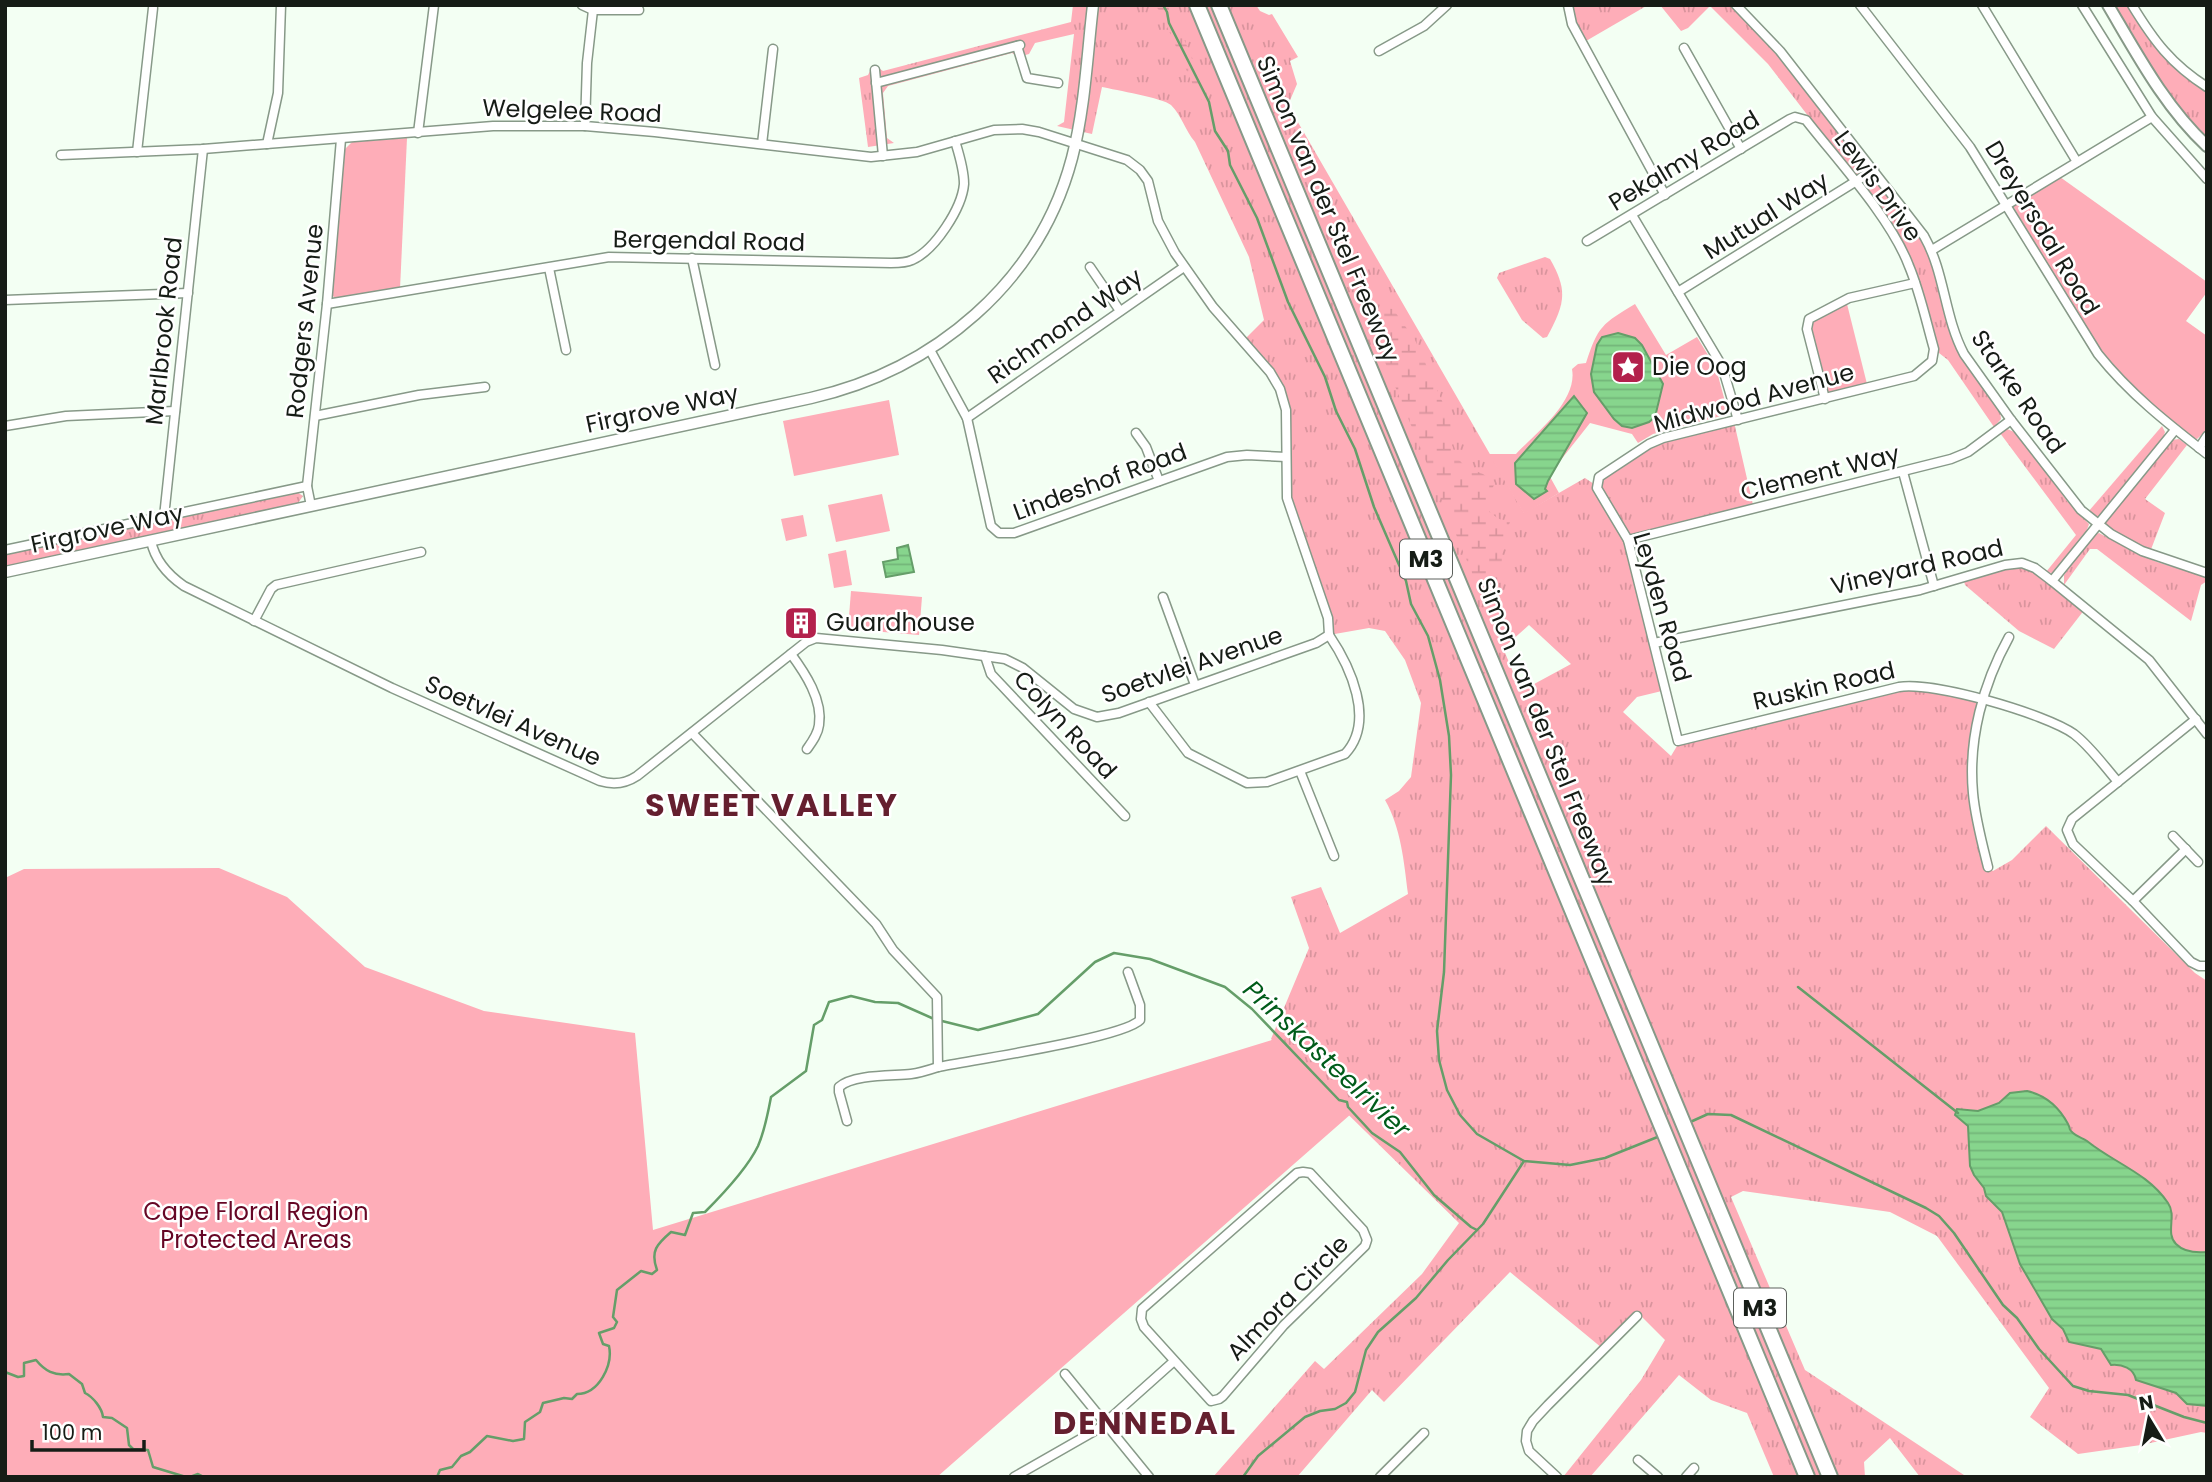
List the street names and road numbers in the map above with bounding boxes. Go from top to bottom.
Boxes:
street label: Simon van der Stel Freeway [1249,50,1408,368]
street label: Welgelee Road [482,91,662,130]
street label: Pekalmy Road [1602,103,1765,219]
street label: Lewis Drive [1827,123,1930,248]
street label: Dreyersdal Road [1977,134,2108,321]
street label: Mutual Way [1697,164,1835,267]
street label: Rodgers Avenue [278,222,331,420]
street label: Bergendal Road [613,222,805,259]
street label: Marlbrook Road [137,235,190,427]
street label: Richmond Way [981,260,1149,391]
street label: Starke Road [1964,323,2073,460]
street label: Midwood Avenue [1650,355,1858,440]
street label: Firgrove Way [582,376,742,441]
street label: Lindeshof Road [1008,435,1191,528]
street label: Clement Way [1737,437,1903,508]
street label: Firgrove Way [27,496,187,561]
street label: Leyden Road [1625,528,1700,685]
street label: Vineyard Road [1827,531,2006,602]
road number: M3 [1400,540,1452,579]
street label: Simon van der Stel Freeway [1469,573,1624,891]
street label: Soetvlei Avenue [1097,618,1287,711]
street label: Ruskin Road [1750,653,1898,718]
street label: Colyn Road [1006,663,1124,786]
street label: Soetvlei Avenue [420,667,607,774]
street label: Almora Circle [1219,1228,1356,1368]
road number: M3 [1734,1288,1786,1328]

